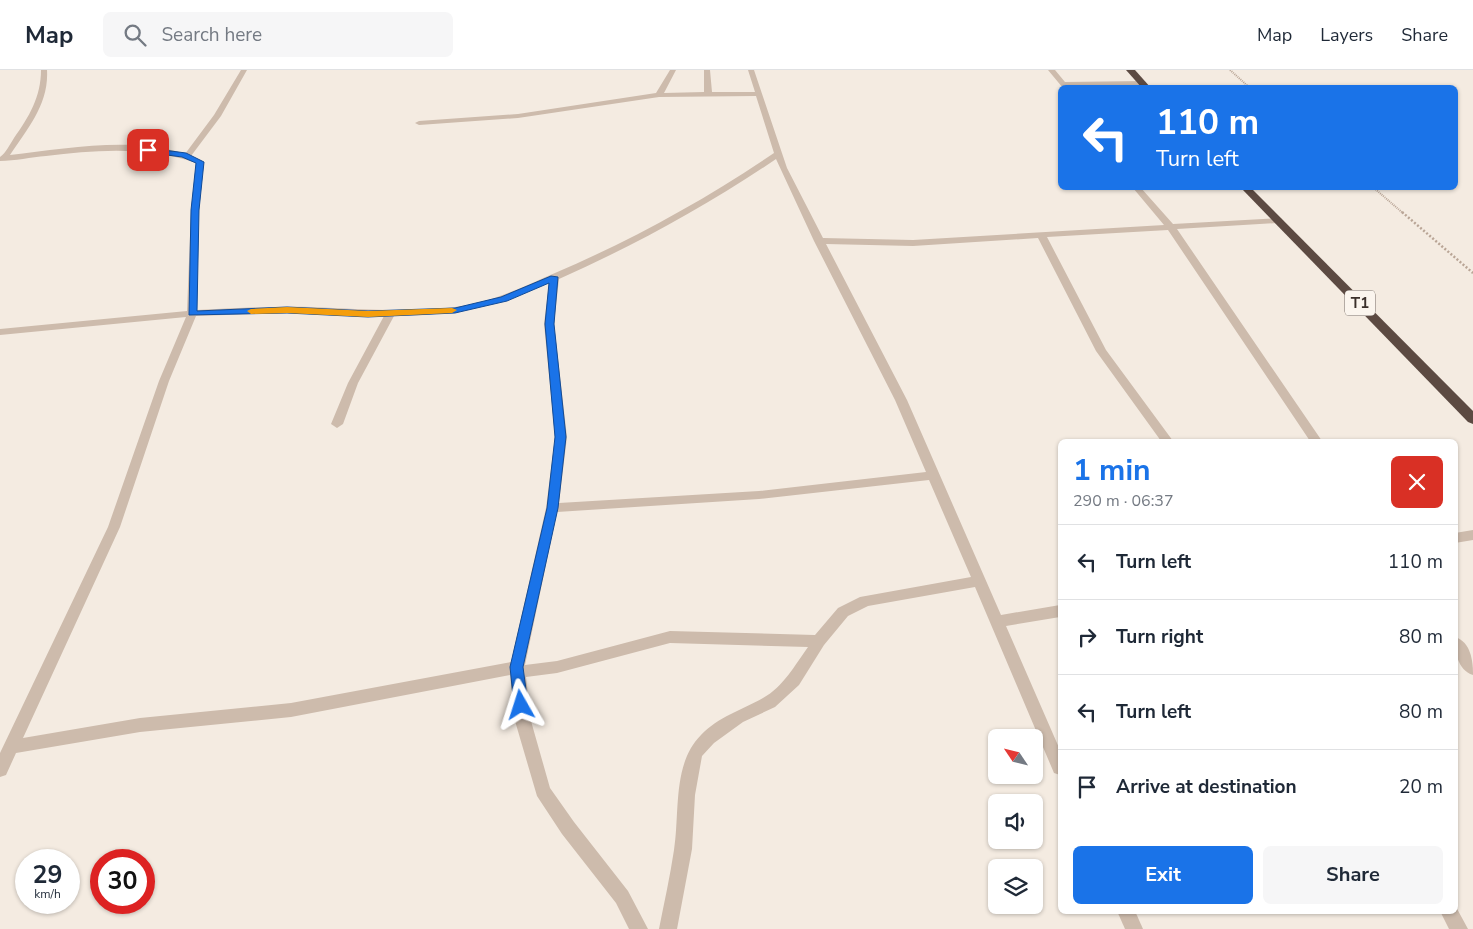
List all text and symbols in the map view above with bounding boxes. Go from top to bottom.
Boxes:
search box [103,12,453,57]
text: Map [25,19,73,51]
icon: search [121,21,149,49]
text: Search here [161,22,262,48]
text: Map [1257,23,1292,47]
text: Layers [1320,23,1373,47]
text: Share [1401,23,1448,47]
text: 110 m [1156,99,1259,146]
icon: left [1073,105,1138,170]
pin [127,129,169,171]
icon: arrive [134,136,162,164]
text: Turn left [1156,144,1239,174]
road number: T1 [1345,290,1375,316]
text: 1 min [1073,450,1151,491]
button: close [1391,456,1443,508]
text: 290 m · 06:37 [1073,490,1174,512]
icon: left [1073,548,1101,576]
text: Turn left [1116,549,1191,575]
text: 110 m [1388,549,1443,575]
icon: right [1073,623,1101,651]
text: Turn right [1116,624,1203,650]
text: 80 m [1399,624,1443,650]
position arrow [494,678,546,730]
icon: left [1073,698,1101,726]
text: Turn left [1116,699,1191,725]
text: 80 m [1399,699,1443,725]
north arrow [988,729,1042,784]
map controls [988,729,1043,914]
icon: arrive [1073,773,1101,801]
text: Arrive at destination [1116,774,1297,800]
text: 20 m [1399,774,1443,800]
button: sound [988,794,1043,849]
button: Exit [1073,846,1253,904]
button: Share [1263,846,1443,904]
speed limit sign: 30 [90,849,155,914]
text: 29 [32,858,63,892]
button: layers [988,859,1043,914]
text: km/h [34,886,61,902]

